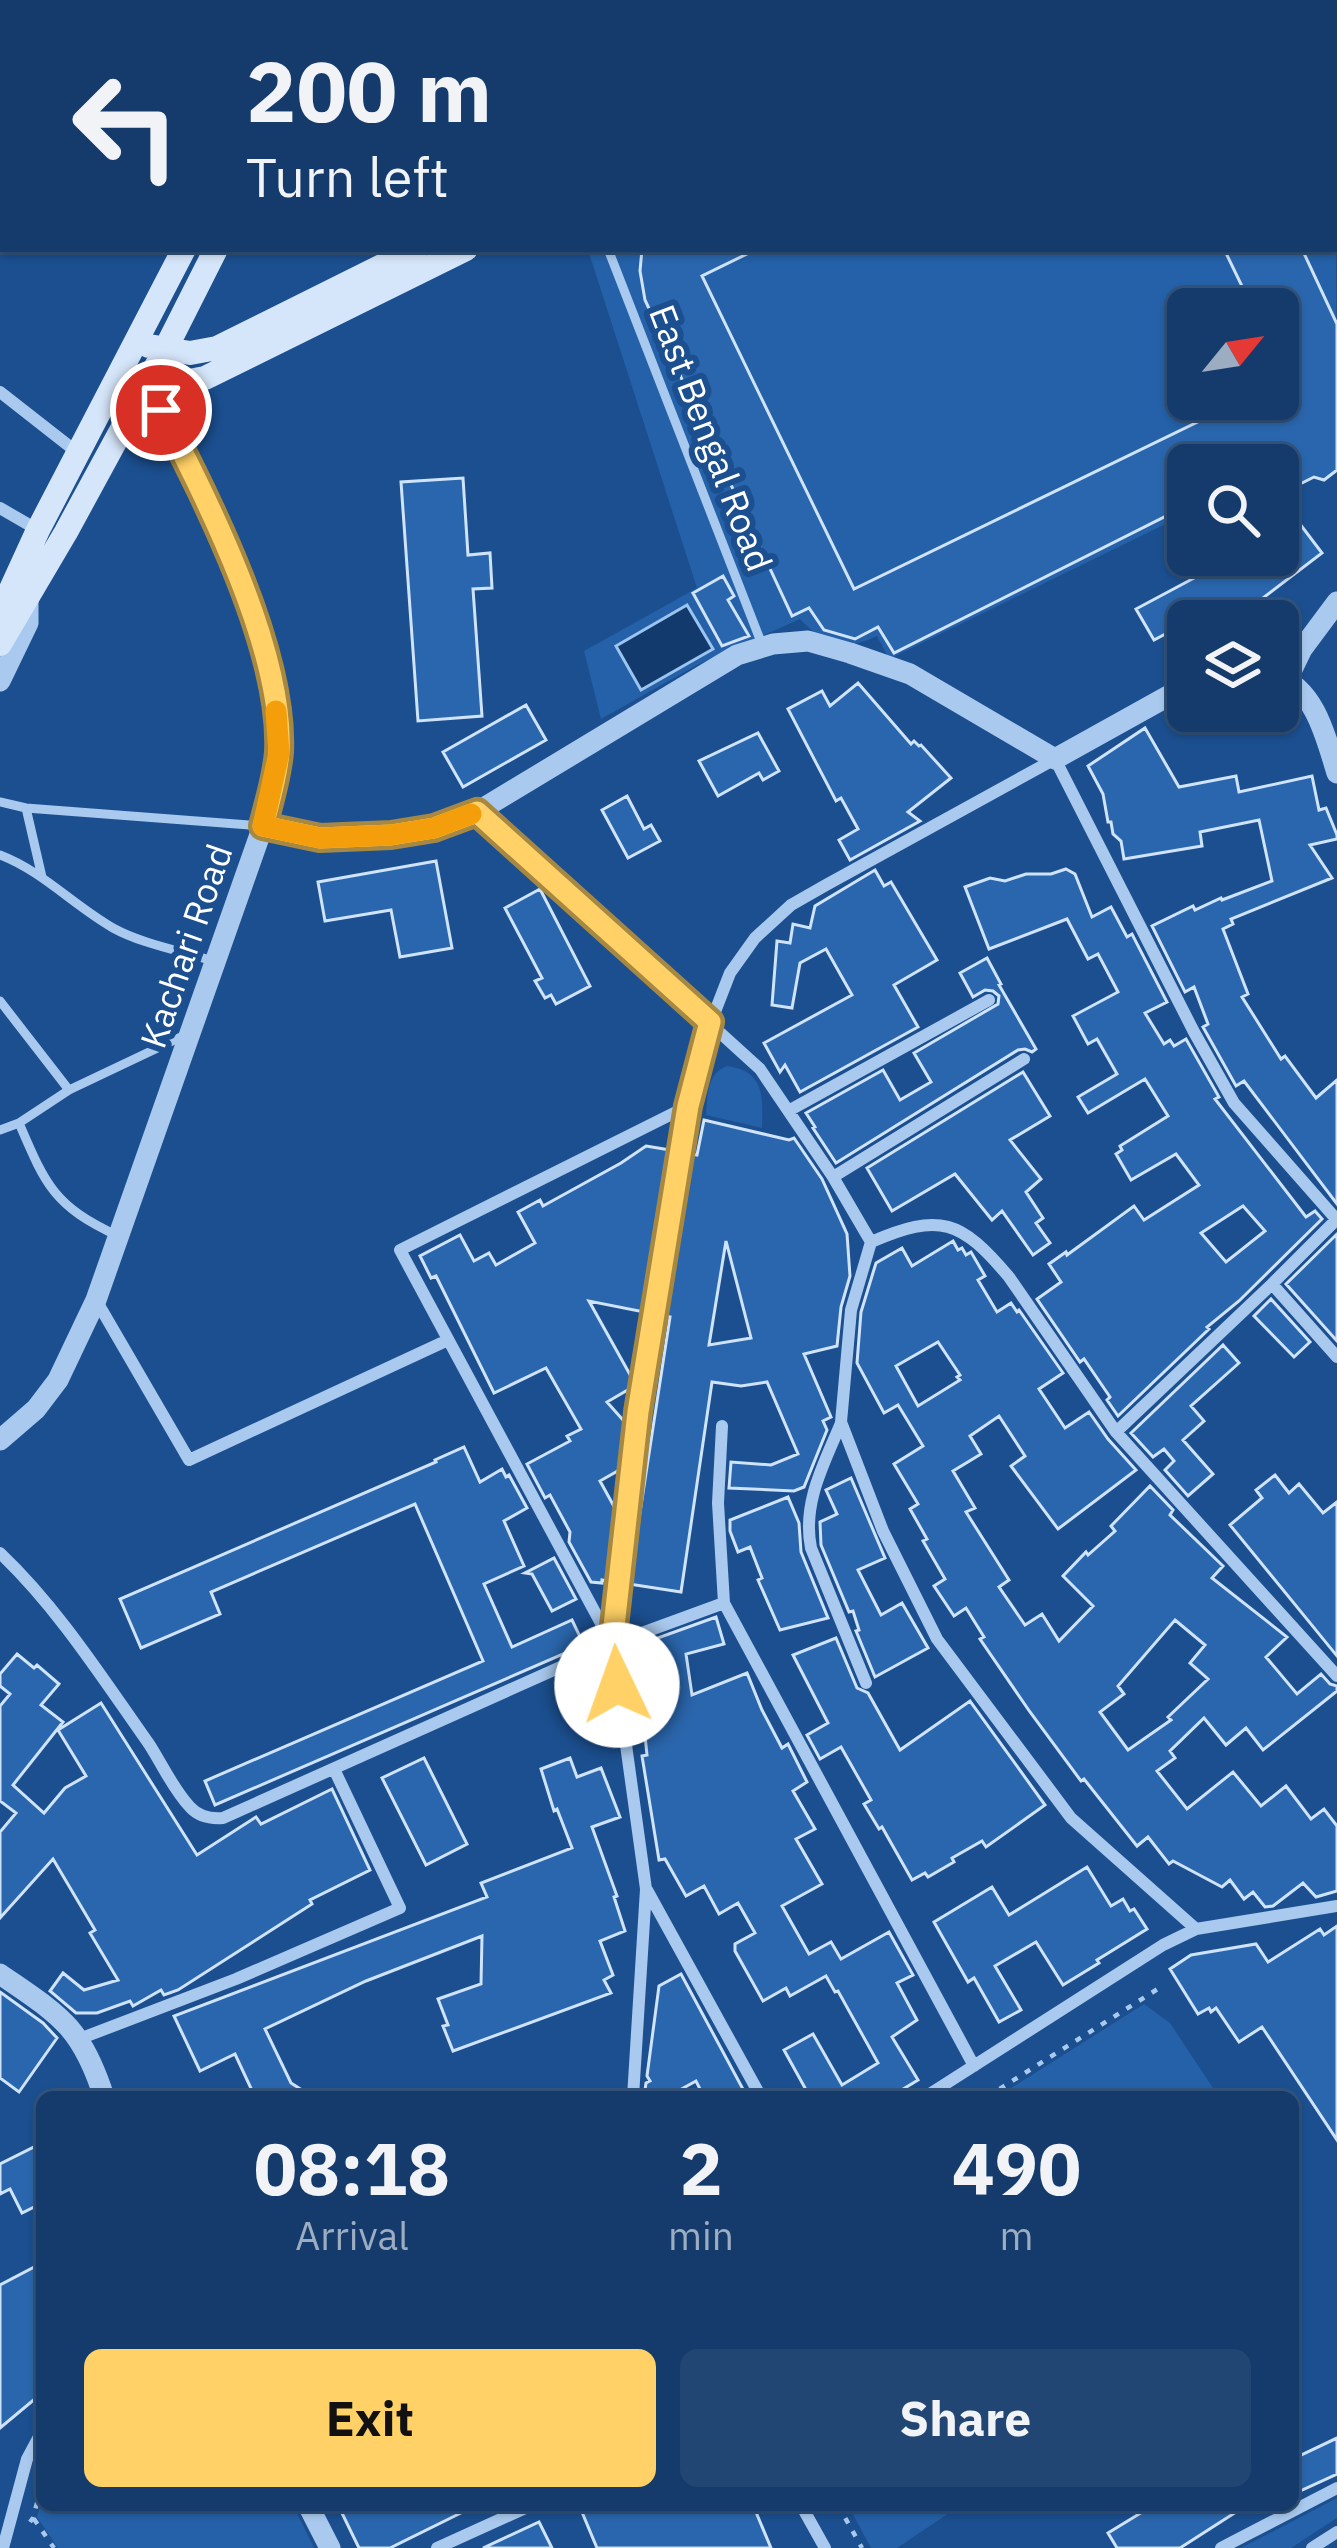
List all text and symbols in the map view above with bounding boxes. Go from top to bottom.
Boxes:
text: 200 m [246,36,492,145]
icon: left [48,48,204,204]
text: Turn left [246,142,449,212]
north arrow [1167,288,1299,420]
map controls [1167,288,1299,732]
street label: East Bengal Road [639,298,784,578]
pin [110,359,212,461]
icon: arrive [128,377,194,443]
button: search [1167,444,1299,576]
button: layers [1167,600,1299,732]
street label: Kachari Road [129,838,242,1054]
position arrow [554,1622,680,1748]
text: 08:18 [254,2121,450,2215]
text: 2 [679,2121,723,2215]
text: 490 [952,2121,1081,2215]
text: Arrival [295,2210,409,2261]
text: min [668,2210,734,2261]
text: m [999,2210,1034,2261]
button: Exit [84,2349,656,2487]
button: Share [680,2349,1251,2487]

